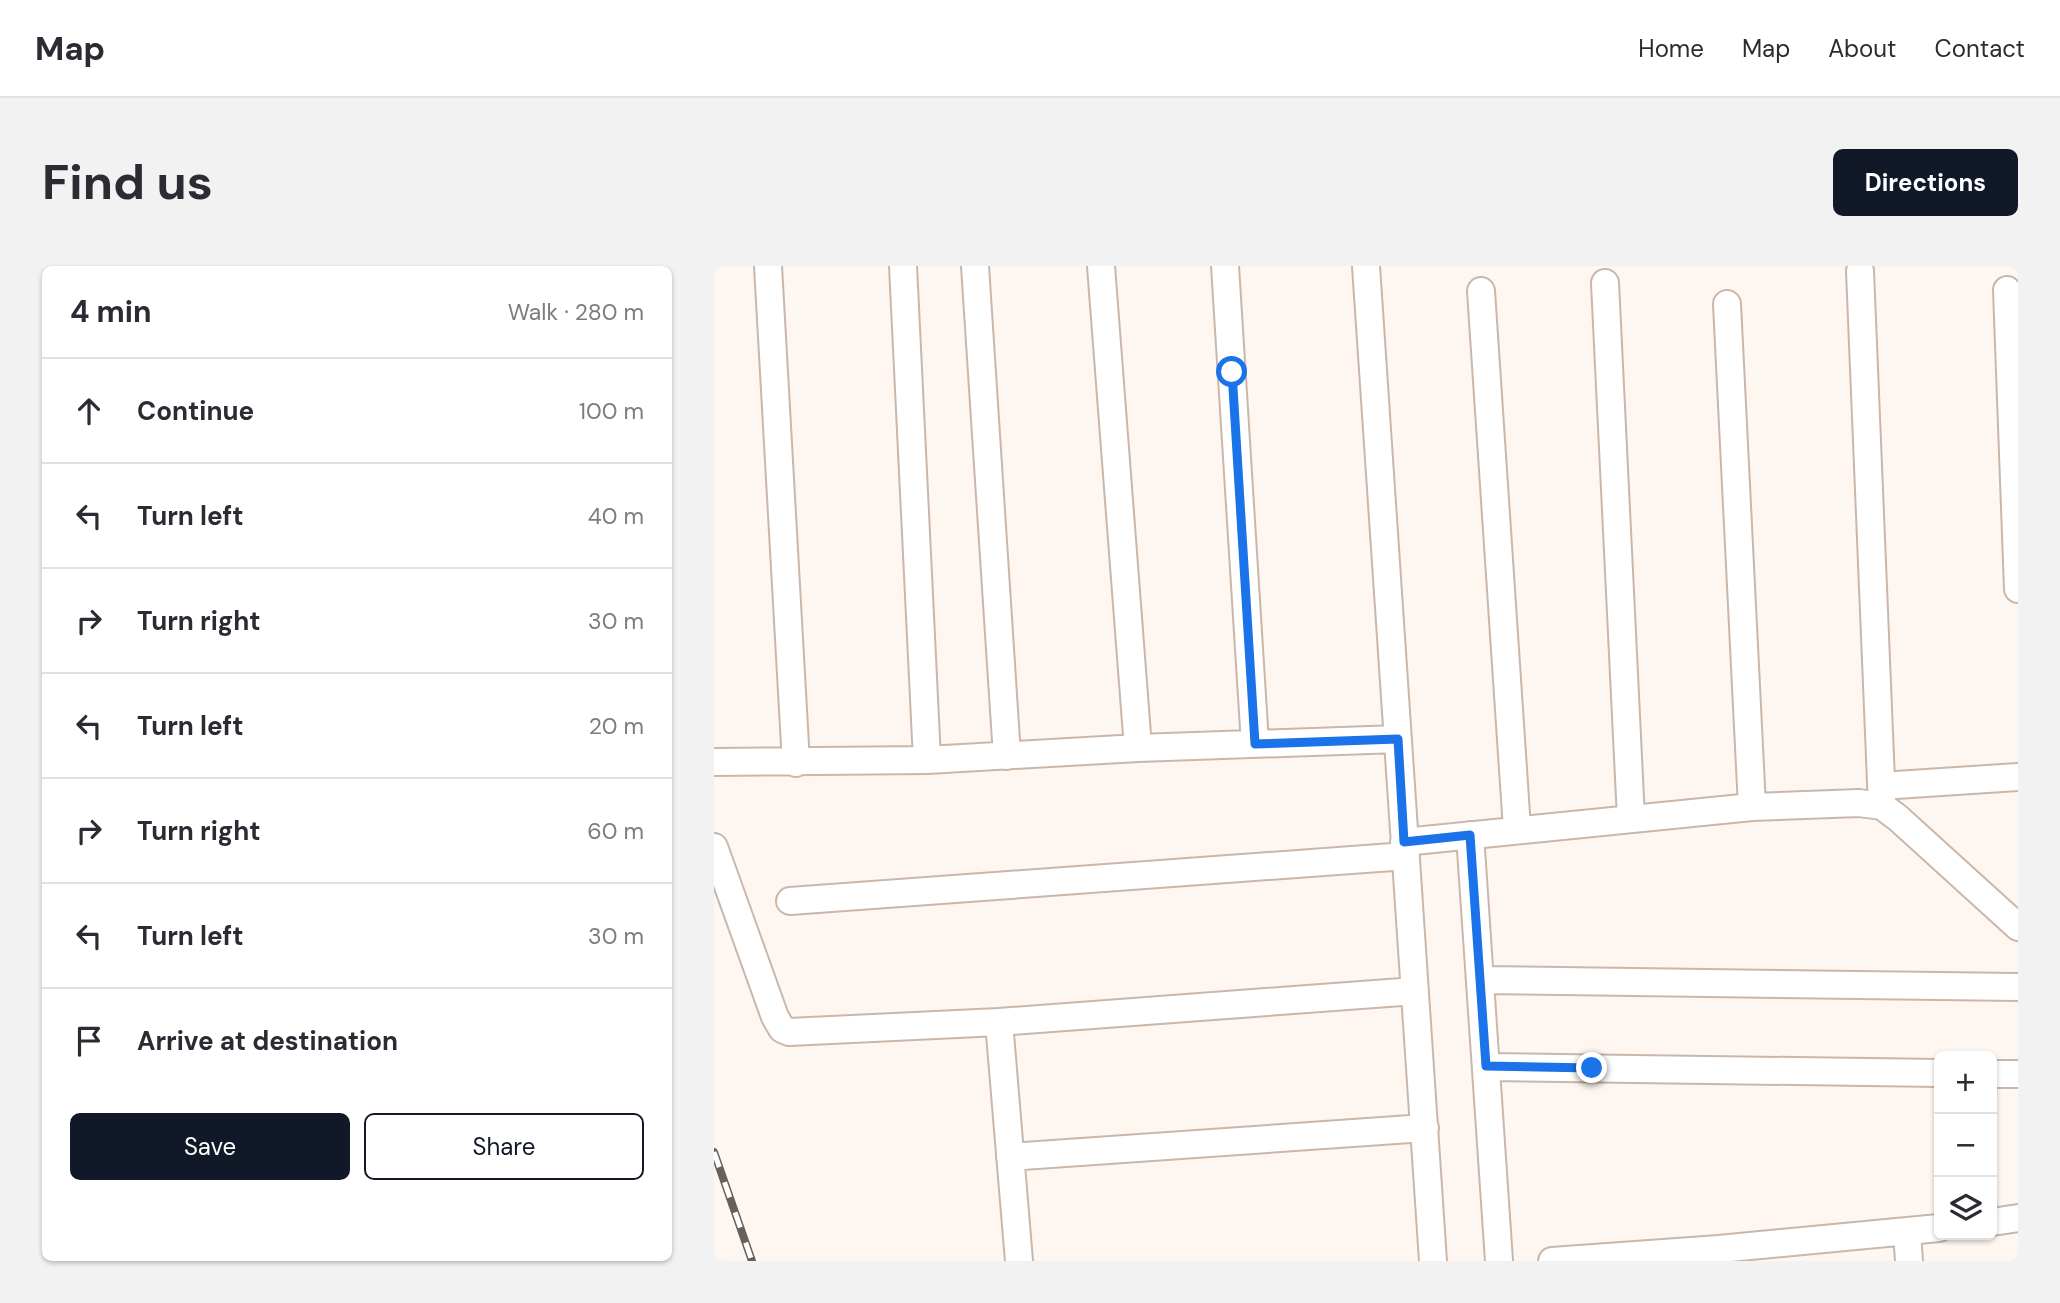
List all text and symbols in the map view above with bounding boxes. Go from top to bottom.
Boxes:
text: Map [35,27,105,70]
text: Home [1638,33,1704,64]
text: Map [1742,33,1790,64]
text: About [1828,33,1897,64]
text: Contact [1935,33,2025,64]
button: Directions [1833,149,2018,216]
text: Find us [42,150,213,214]
text: 4 min [70,292,152,331]
text: Walk · 280 m [508,297,644,327]
route start [1216,356,1247,387]
icon: ahead [70,392,108,430]
text: Continue [137,394,254,428]
text: 100 m [579,396,644,426]
icon: left [70,497,108,535]
text: Turn left [137,499,244,533]
text: 40 m [588,501,644,531]
icon: right [70,602,108,640]
text: Turn right [137,604,261,638]
text: 30 m [588,606,644,636]
icon: left [70,707,108,745]
text: Turn left [137,709,244,743]
text: 20 m [589,711,644,741]
icon: right [70,812,108,850]
text: Turn right [137,814,261,848]
text: 60 m [587,816,644,846]
icon: left [70,917,108,955]
text: Turn left [137,919,244,953]
text: 30 m [588,921,644,951]
icon: arrive [70,1022,108,1060]
text: Arrive at destination [137,1024,398,1058]
map controls [1934,1051,1997,1240]
button: + [1934,1051,1997,1114]
route end [1576,1052,1607,1083]
button: Save [70,1113,350,1180]
button: Share [364,1113,644,1180]
button: − [1934,1114,1997,1177]
button: layers [1934,1177,1997,1240]

